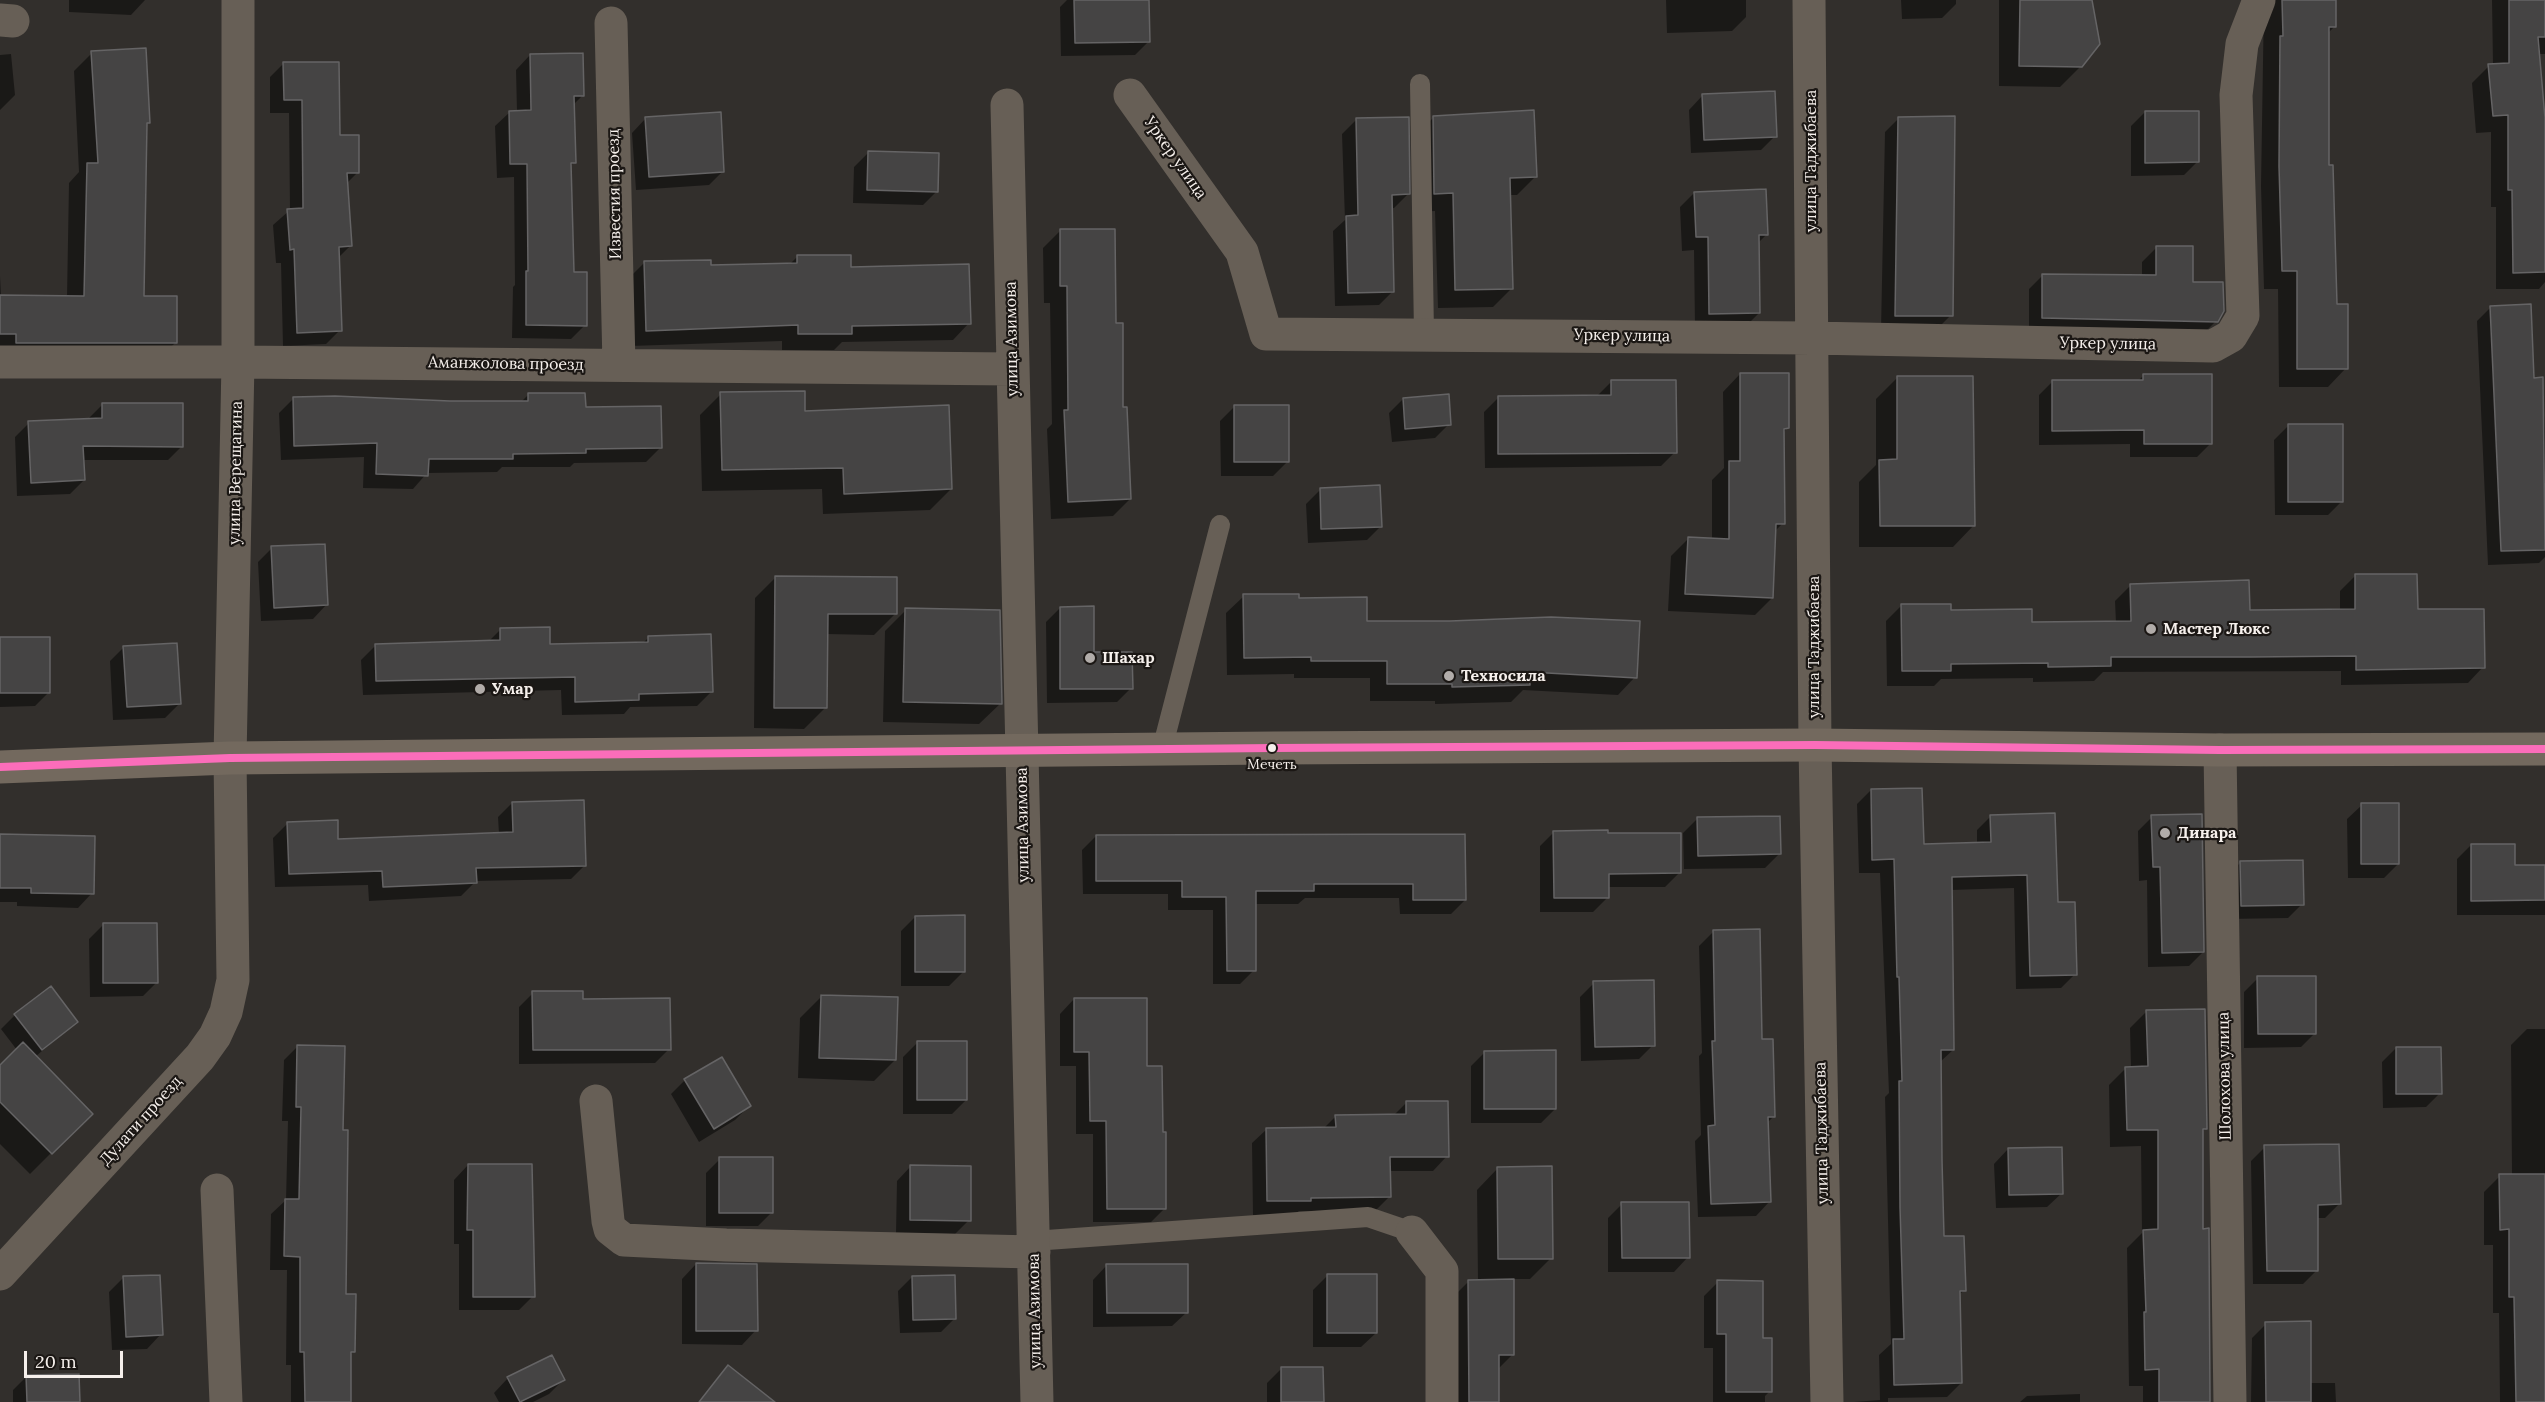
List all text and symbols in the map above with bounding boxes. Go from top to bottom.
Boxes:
street label: улица Таджибаева [1801,90,1821,232]
street label: Уркер улица [1140,113,1210,203]
street label: Известия проезд [604,129,626,259]
street label: улица Азимова [1001,281,1023,397]
street label: Уркер улица [1574,326,1670,346]
street label: Уркер улица [2060,334,2156,354]
street label: Аманжолова проезд [428,353,584,375]
street label: улица Верещагина [225,401,247,545]
street label: улица Таджибаева [1804,576,1824,718]
place label: Мастер Люкс [2163,619,2270,639]
marker: Мастер Люкс [2144,622,2158,636]
place label: Шахар [1102,648,1155,668]
marker: Шахар [1083,651,1097,665]
place label: Техносила [1461,666,1546,686]
marker: Техносила [1442,669,1456,683]
place label: Умар [492,679,533,699]
marker: Умар [473,682,487,696]
marker: Мечеть [1266,742,1278,754]
place label: Мечеть [1247,757,1297,773]
street label: улица Азимова [1012,767,1034,883]
place label: Динара [2177,823,2236,843]
marker: Динара [2158,826,2172,840]
street label: Шолохова улица [2214,1012,2236,1140]
street label: улица Таджибаева [1811,1062,1833,1204]
street label: Дулати проезд [96,1072,186,1170]
street label: улица Азимова [1024,1253,1046,1369]
scale bar [27,1339,126,1377]
text: 20 m [35,1350,77,1373]

